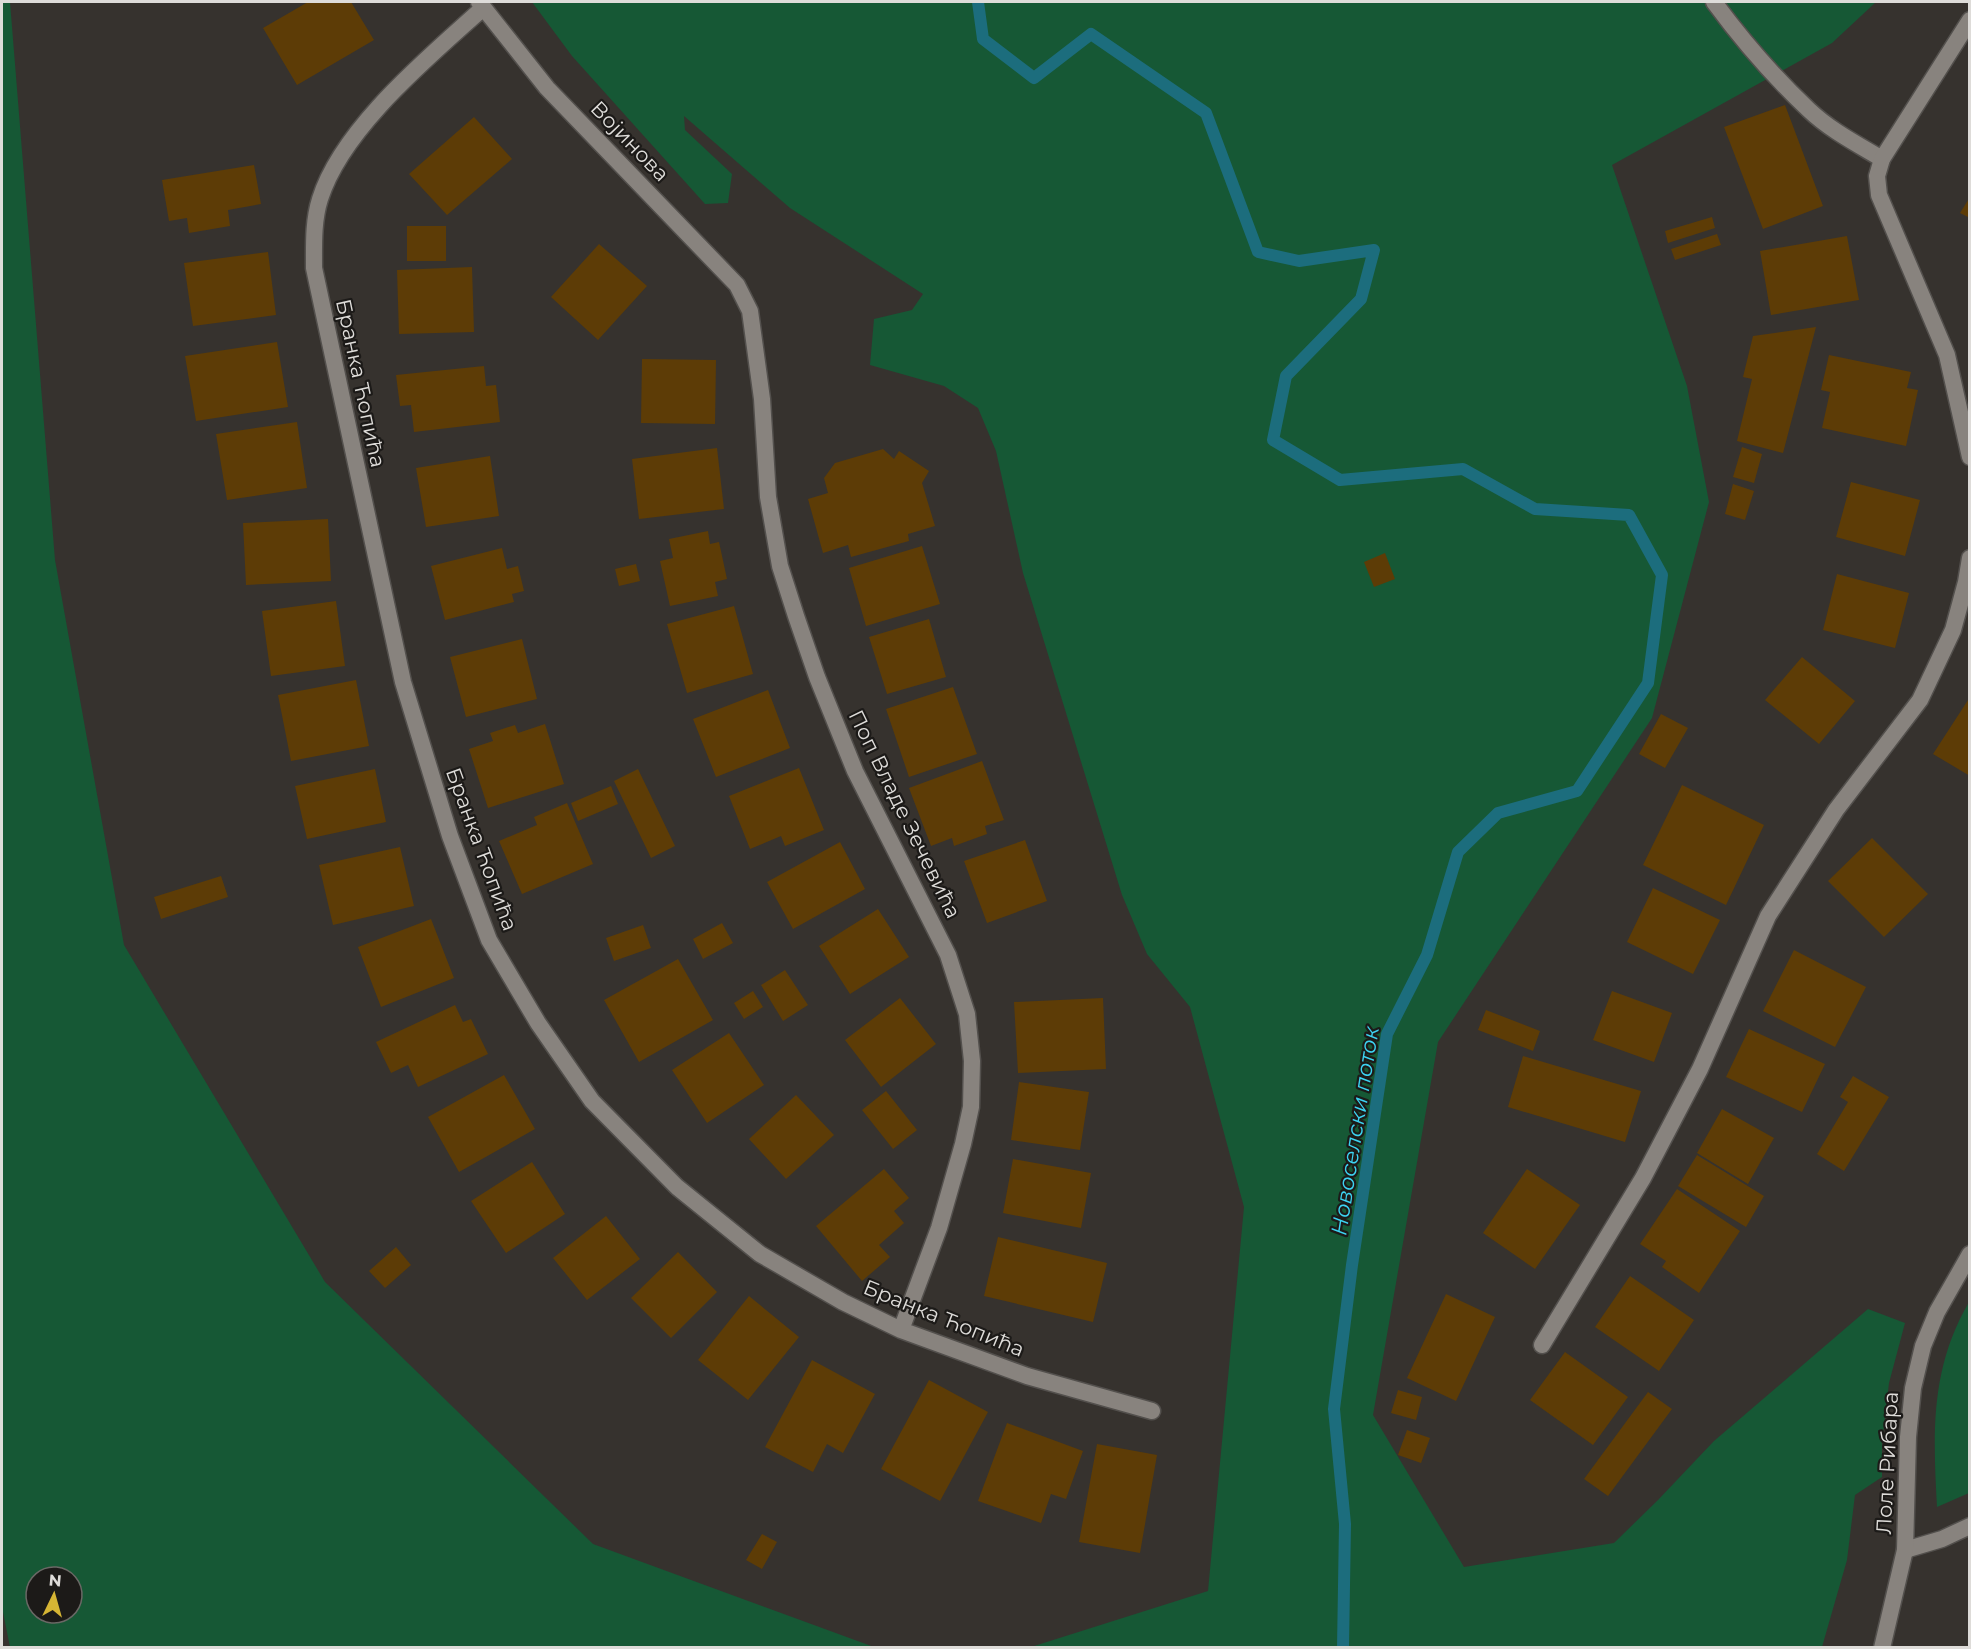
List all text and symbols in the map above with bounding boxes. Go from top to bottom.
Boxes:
street label: Војинова [586,96,674,186]
street label: Бранка Ћопића [331,297,391,469]
street label: Поп Владе Зечевића [844,706,966,922]
street label: Бранка Ћопића [441,764,523,934]
water label: Новоселски поток [1325,1023,1385,1237]
street label: Бранка Ћопића [860,1274,1028,1362]
street label: Лоле Рибара [1871,1391,1903,1535]
north arrow [24,1565,84,1625]
text: N [48,1571,63,1591]

